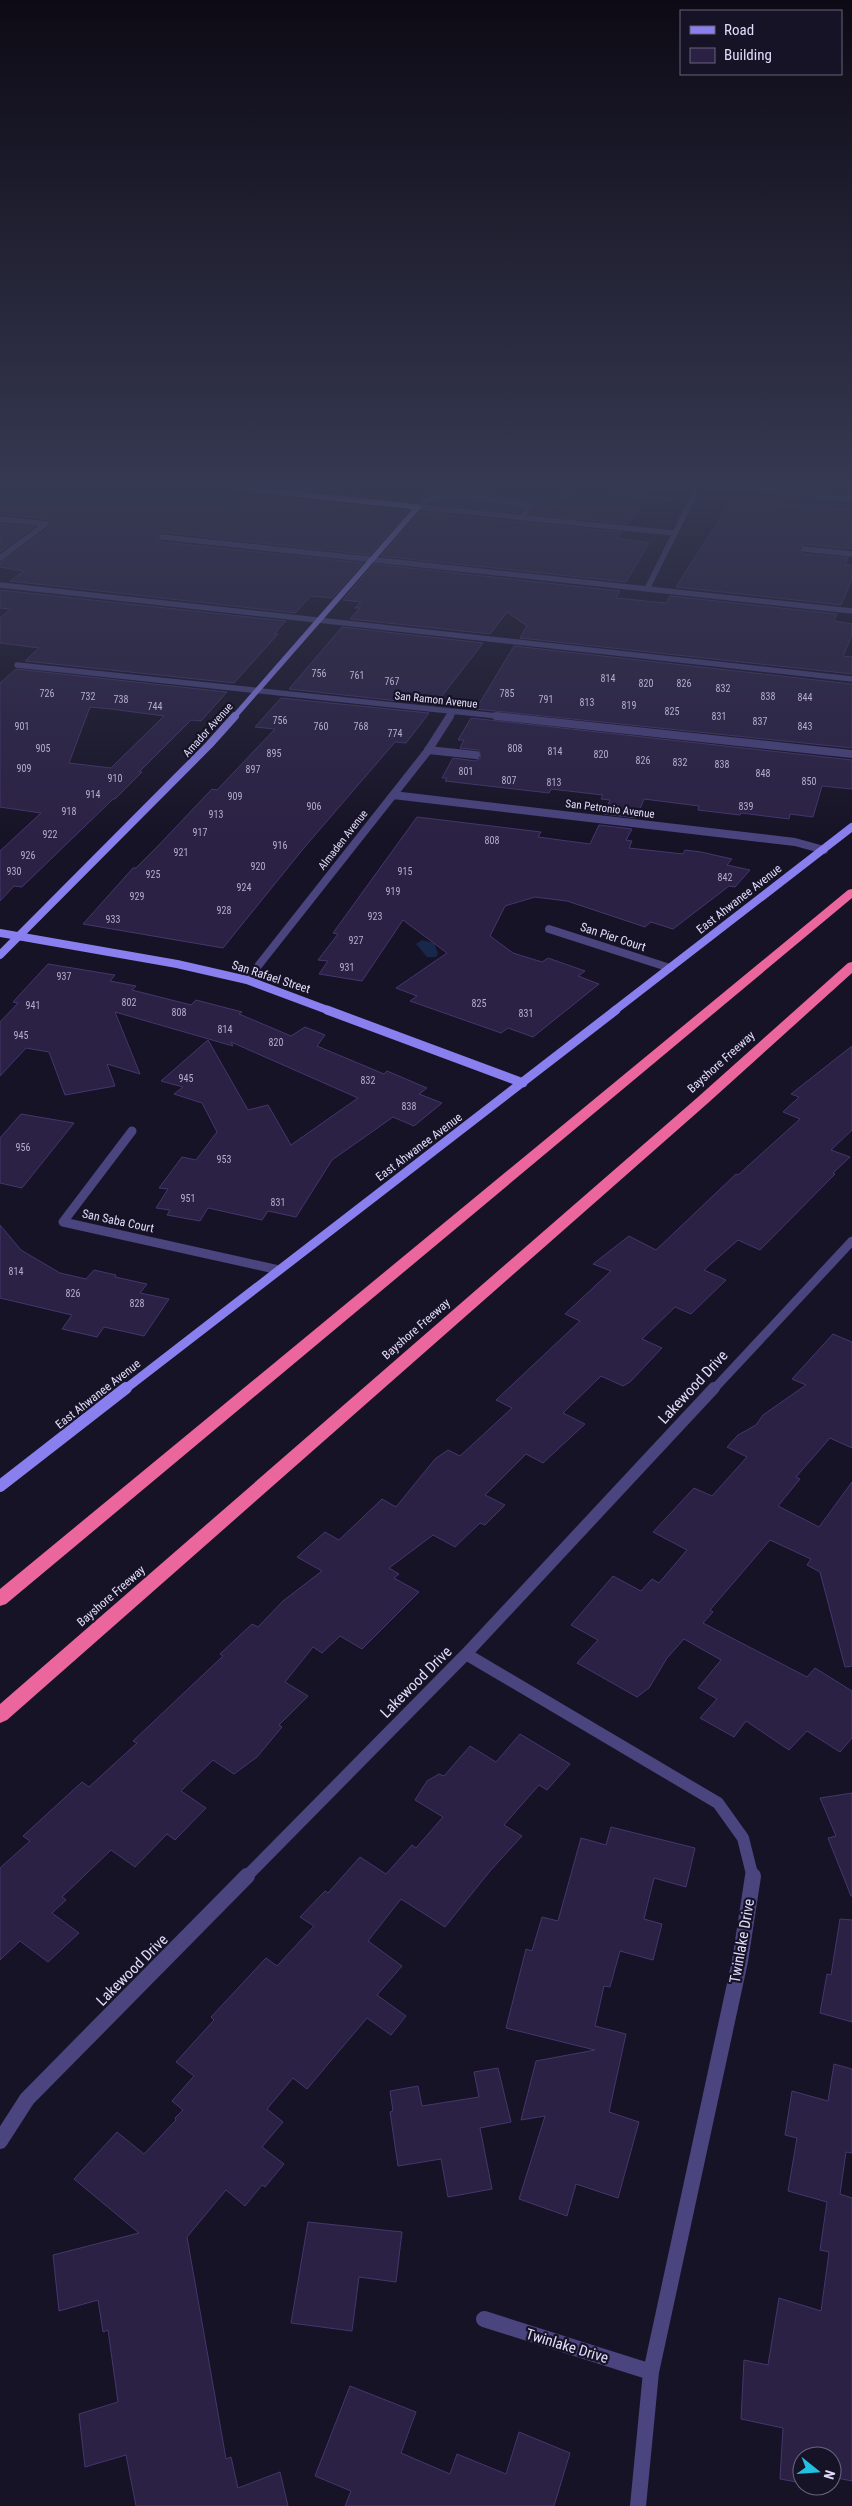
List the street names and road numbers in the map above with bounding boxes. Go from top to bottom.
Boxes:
street label: San Ramon Avenue [394,689,478,711]
street label: Amador Avenue [180,700,236,760]
street label: San Petronio Avenue [565,797,655,821]
street label: Almaden Avenue [316,807,370,873]
street label: East Ahwanee Avenue [694,861,785,937]
street label: San Pier Court [578,920,648,954]
street label: San Rafael Street [230,958,312,996]
street label: Bayshore Freeway [685,1028,757,1096]
street label: East Ahwanee Avenue [373,1110,465,1184]
street label: San Saba Court [81,1207,156,1236]
street label: Bayshore Freeway [379,1296,453,1362]
street label: Lakewood Drive [655,1347,731,1427]
street label: East Ahwanee Avenue [53,1356,144,1432]
street label: Bayshore Freeway [74,1563,148,1629]
street label: Lakewood Drive [377,1643,455,1721]
street label: Twinlake Drive [726,1897,758,1985]
street label: Lakewood Drive [93,1931,171,2009]
street label: Twinlake Drive [523,2325,611,2367]

